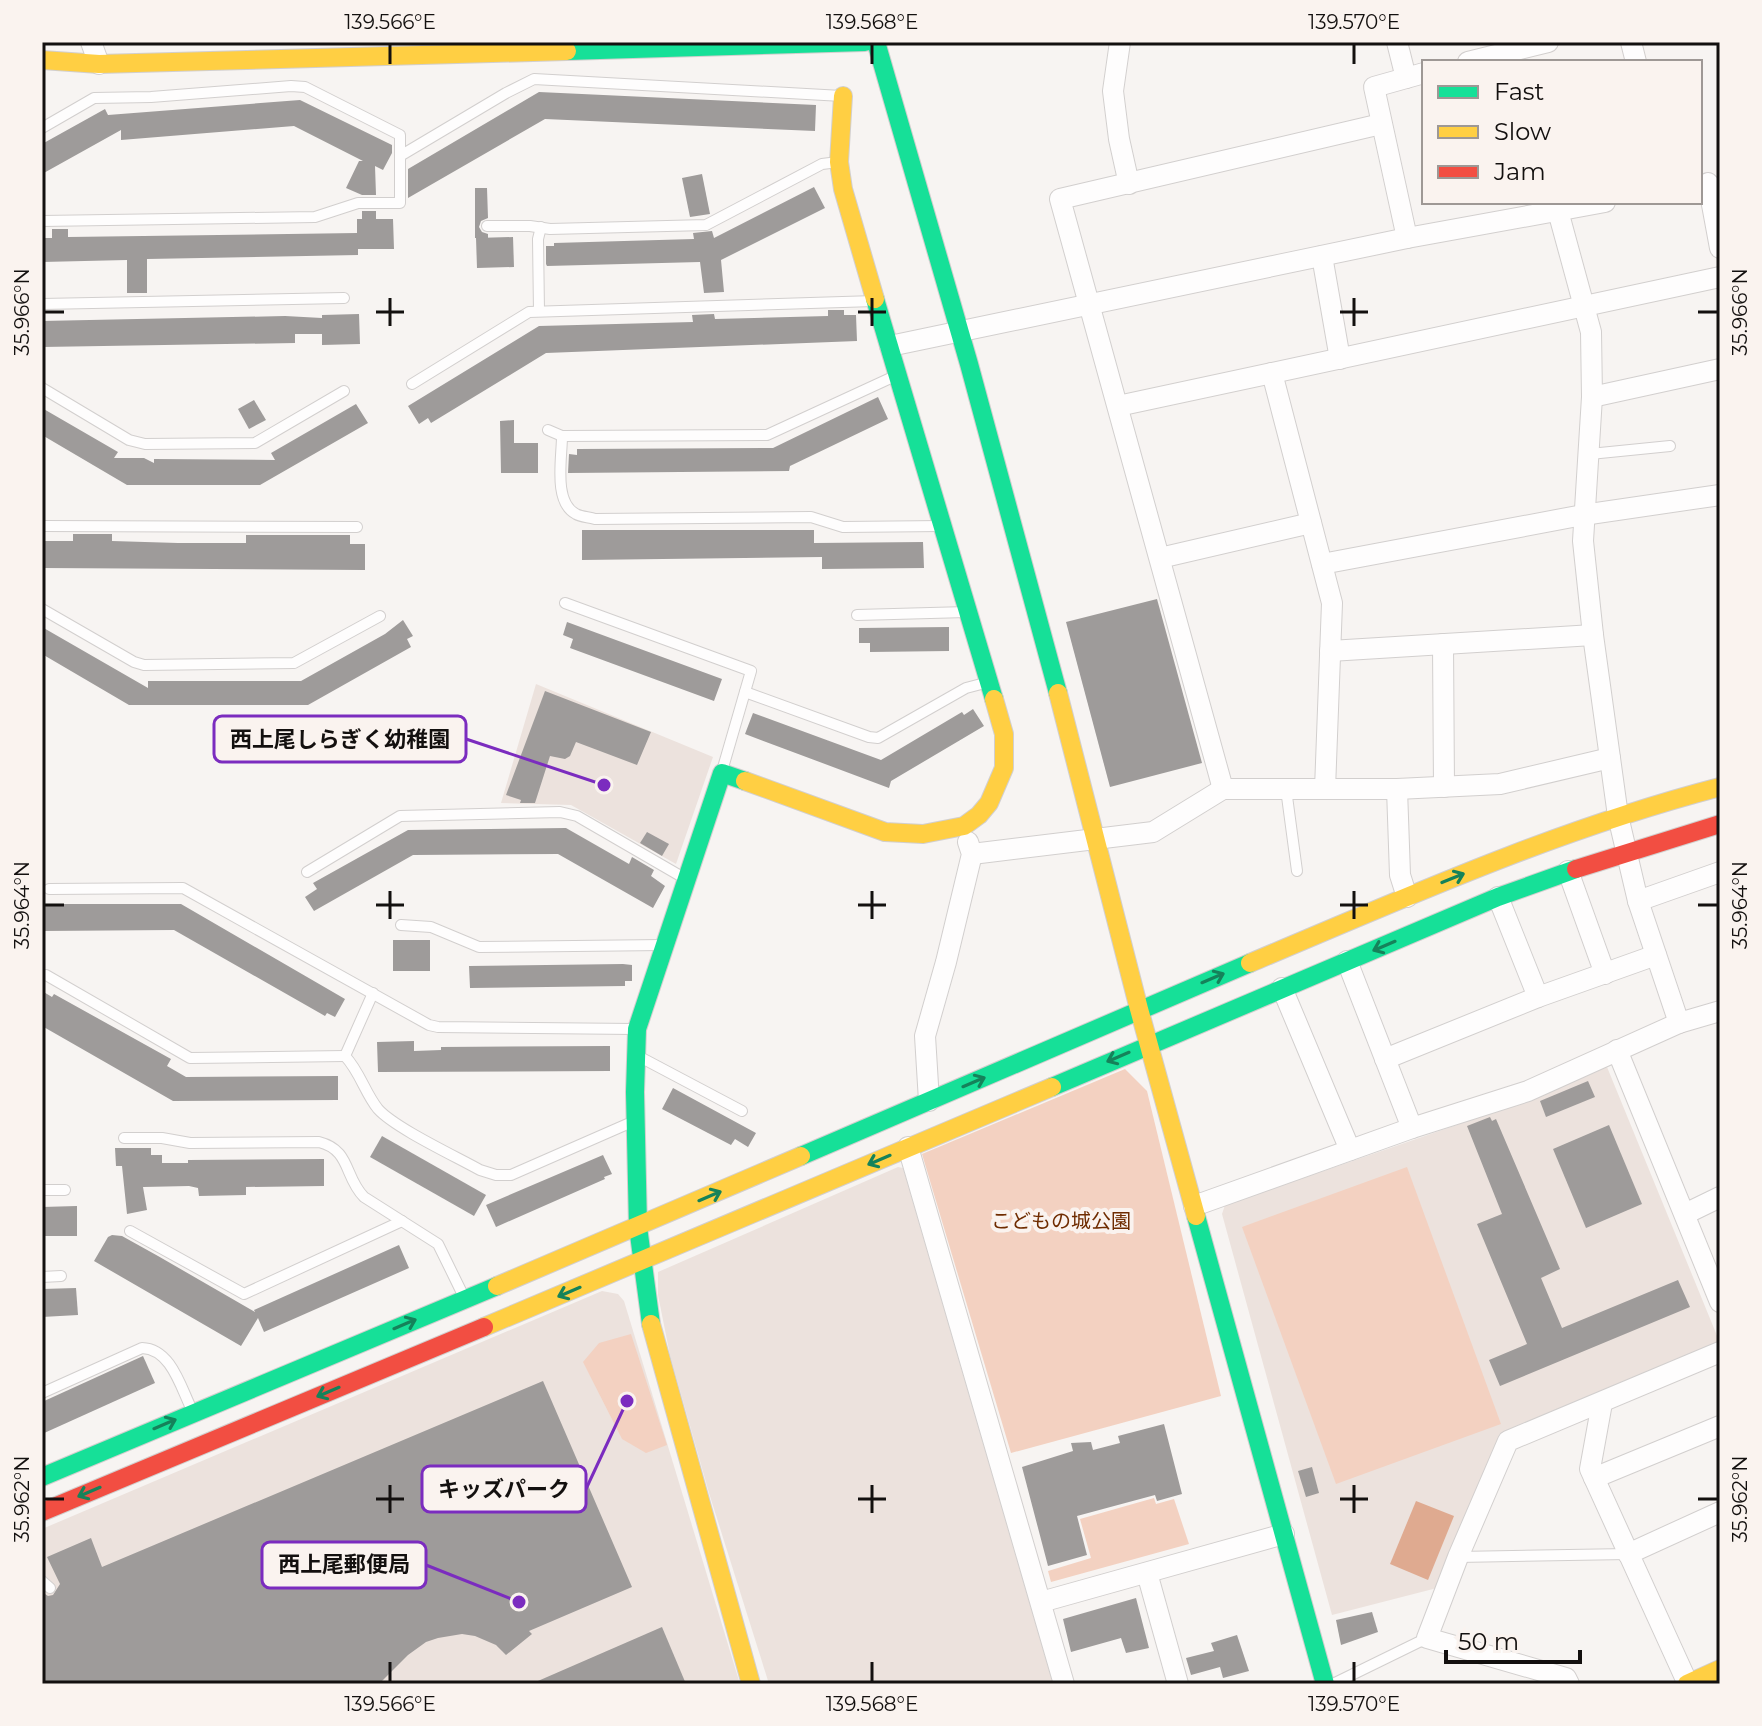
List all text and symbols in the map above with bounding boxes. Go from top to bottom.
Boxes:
text: 139.566°E [344,10,436,34]
text: 139.568°E [826,10,918,34]
text: 139.570°E [1308,10,1400,34]
legend [1422,60,1702,204]
text: Fast [1494,77,1545,106]
text: Slow [1494,117,1551,146]
text: Jam [1493,157,1546,186]
text: 35.966°N [10,268,34,356]
text: 35.966°N [1728,268,1752,356]
callout: 西上尾しらぎく幼稚園 [214,716,466,762]
text: 西上尾しらぎく幼稚園 [230,726,450,753]
text: 35.964°N [10,861,34,949]
text: 35.964°N [1728,861,1752,949]
one-way arrow [1440,870,1465,884]
one-way arrow [1372,939,1397,954]
one-way arrow [1200,970,1225,984]
one-way arrow [1106,1051,1131,1066]
one-way arrow [961,1073,986,1088]
one-way arrow [867,1153,892,1168]
one-way arrow [697,1188,722,1203]
park label: こどもの城公園 [991,1209,1131,1233]
one-way arrow [557,1286,582,1300]
one-way arrow [392,1315,417,1330]
one-way arrow [316,1385,341,1400]
one-way arrow [152,1415,177,1430]
text: 35.962°N [10,1456,34,1543]
text: 35.962°N [1728,1456,1752,1543]
callout: キッズパーク [422,1466,586,1512]
text: キッズパーク [438,1476,570,1503]
one-way arrow [77,1485,101,1500]
callout: 西上尾郵便局 [262,1542,426,1588]
text: 西上尾郵便局 [278,1551,410,1578]
scale bar [1446,1614,1580,1664]
text: 50 m [1458,1627,1519,1656]
text: 139.566°E [344,1692,436,1716]
text: 139.568°E [826,1692,918,1716]
text: 139.570°E [1308,1692,1400,1716]

